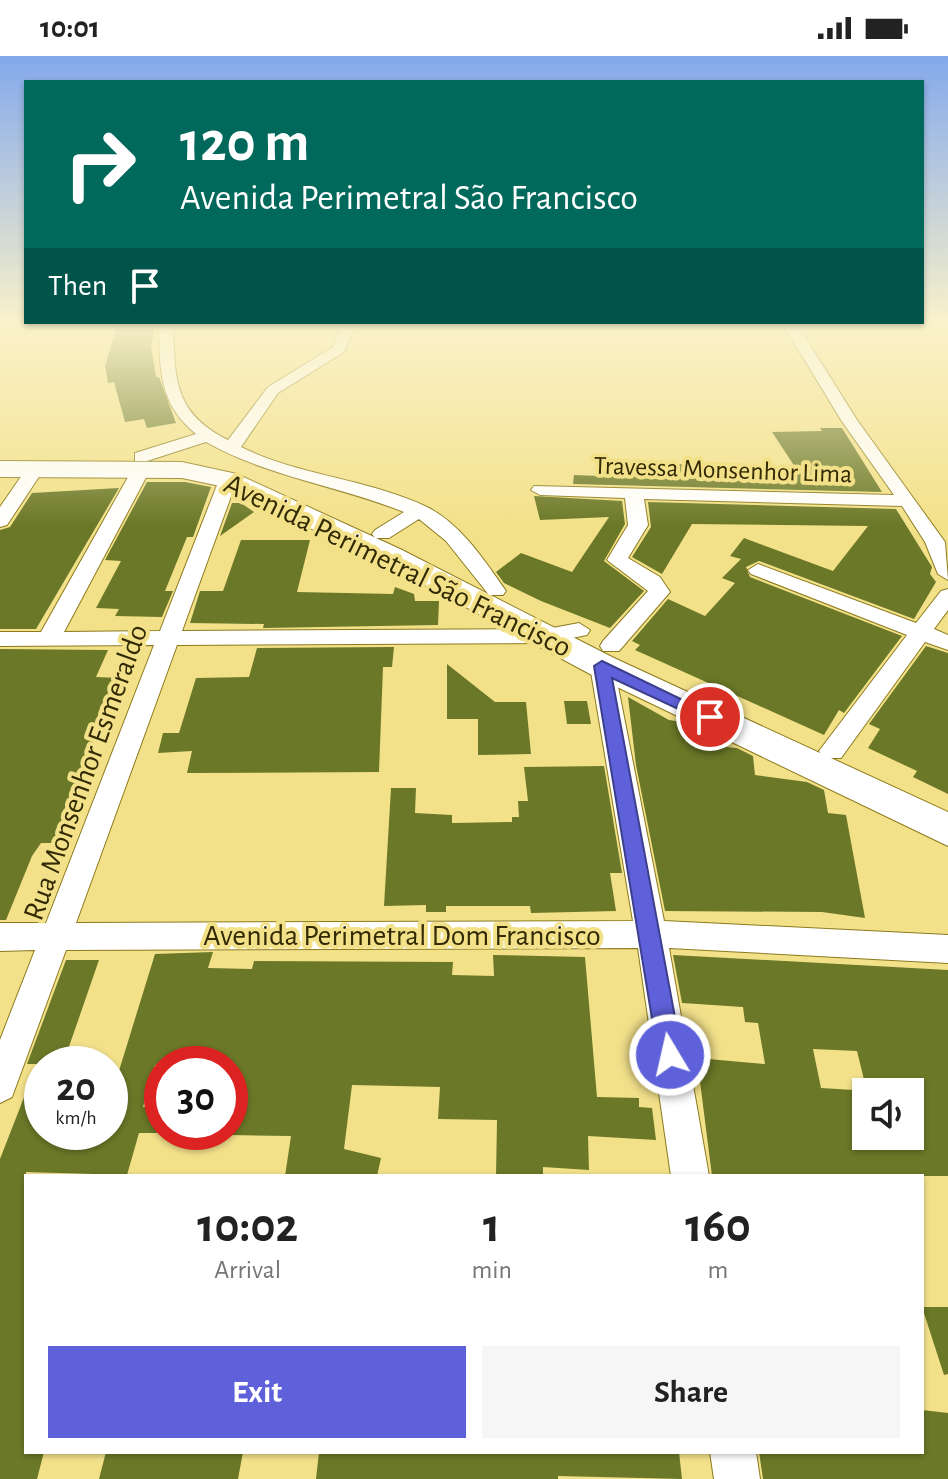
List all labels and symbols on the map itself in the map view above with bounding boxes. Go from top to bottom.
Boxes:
street label: Travessa Monsenhor Lima [593,452,853,488]
street label: Avenida Perimetral São Francisco [219,469,576,663]
street label: Rua Monsenhor Esmeraldo [18,620,153,924]
pin [676,683,744,751]
street label: Avenida Perimetral Dom Francisco [203,921,601,951]
position arrow [628,1013,712,1097]
speed limit sign: 30 [144,1046,248,1150]

